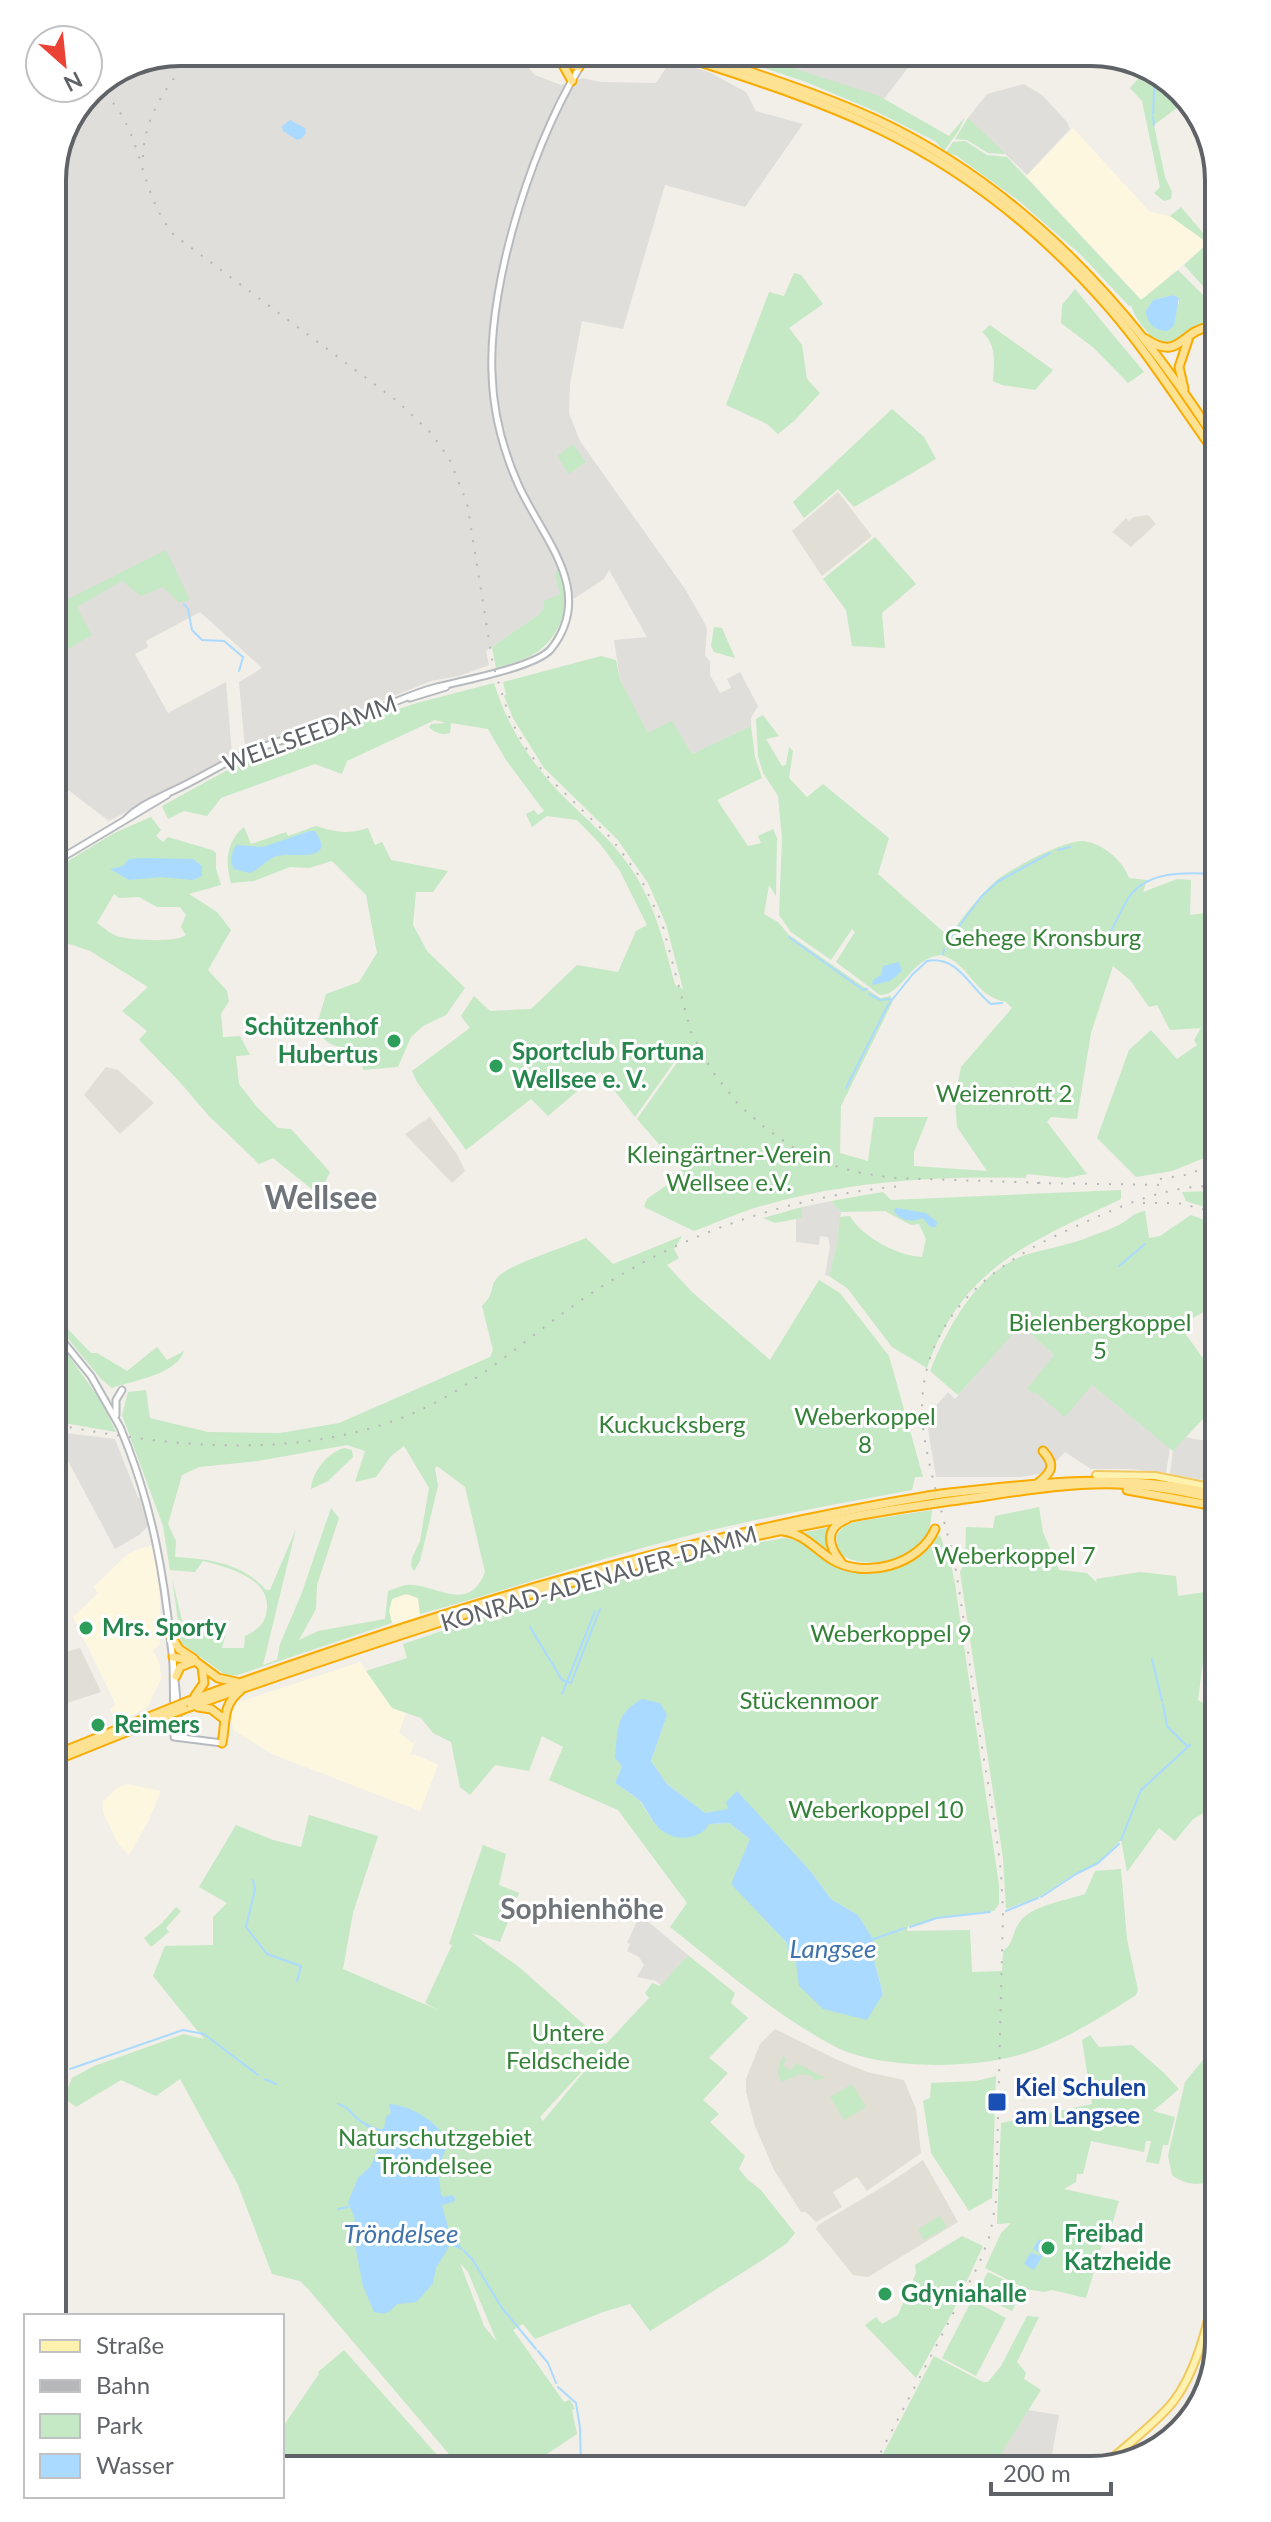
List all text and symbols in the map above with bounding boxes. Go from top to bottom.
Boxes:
north arrow [24,24,104,104]
text: N [60,66,87,98]
street label: WELLSEEDAMM [219,688,400,777]
park label: Gehege Kronsburg [945,922,1141,951]
place label: Schützenhof Hubertus [245,1011,378,1068]
marker: Schützenhof Hubertus [385,1032,403,1050]
place label: Sportclub Fortuna Wellsee e. V. [512,1036,704,1093]
marker: Sportclub Fortuna Wellsee e. V. [487,1057,505,1075]
park label: Weizenrott 2 [936,1078,1072,1107]
park label: Kleingärtner-Verein Wellsee e.V. [627,1139,831,1196]
district label: Wellsee [265,1177,377,1216]
park label: Bielenbergkoppel 5 [1009,1307,1191,1364]
park label: Weberkoppel 8 [794,1401,936,1458]
park label: Kuckucksberg [599,1409,745,1438]
street label: KONRAD-ADENAUER-DAMM [437,1518,760,1637]
park label: Weberkoppel 7 [934,1540,1096,1569]
place label: Mrs. Sporty [102,1612,227,1641]
park label: Weberkoppel 9 [810,1618,972,1647]
marker: Mrs. Sporty [77,1619,95,1637]
park label: Stückenmoor [739,1685,879,1714]
place label: Reimers [114,1709,200,1738]
marker: Reimers [89,1716,107,1734]
park label: Weberkoppel 10 [788,1794,964,1823]
district label: Sophienhöhe [500,1891,664,1925]
water label: Langsee [790,1932,876,1964]
park label: Untere Feldscheide [506,2017,630,2074]
place label: Kiel Schulen am Langsee [1015,2072,1146,2129]
marker: Kiel Schulen am Langsee [986,2091,1008,2113]
park label: Naturschutzgebiet Tröndelsee [338,2122,532,2179]
water label: Tröndelsee [344,2217,458,2249]
place label: Freibad Katzheide [1064,2218,1171,2275]
marker: Freibad Katzheide [1039,2239,1057,2257]
place label: Gdyniahalle [901,2278,1027,2307]
marker: Gdyniahalle [876,2285,894,2303]
legend [24,2314,284,2498]
text: Straße [96,2330,164,2359]
text: Bahn [96,2370,150,2399]
text: Park [96,2410,144,2439]
scale bar [991,2446,1111,2496]
text: Wasser [96,2450,174,2479]
text: 200 m [1003,2458,1071,2487]

